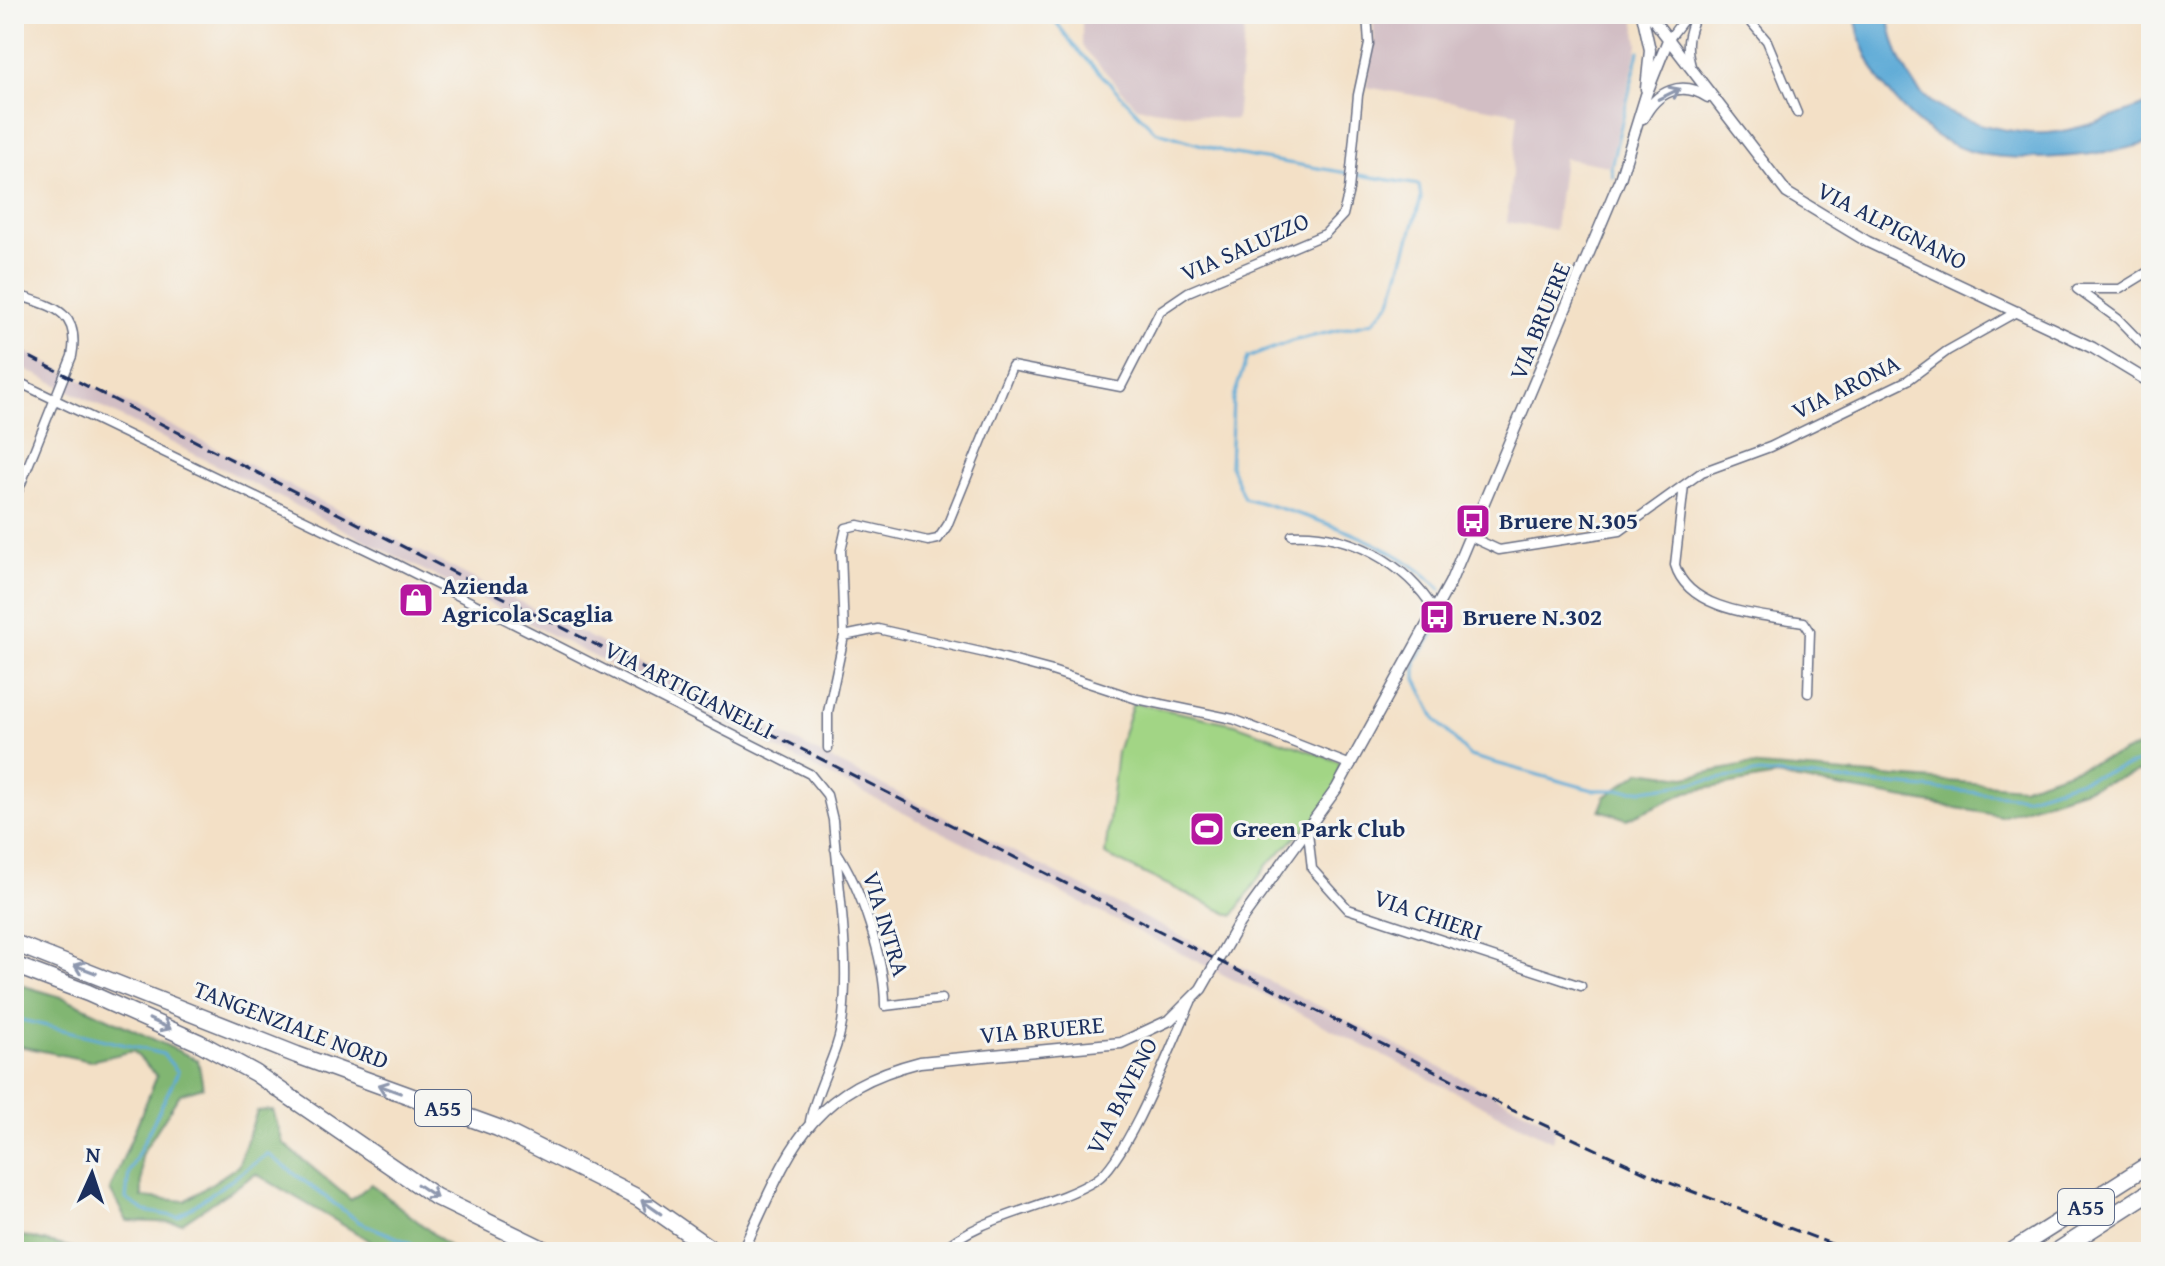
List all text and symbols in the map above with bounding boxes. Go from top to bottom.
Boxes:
one-way arrow [1656,86,1680,101]
street label: VIA ALPIGNANO [1811,173,1973,278]
street label: VIA SALUZZO [1175,203,1314,290]
street label: VIA BRUERE [1500,257,1579,385]
street label: VIA ARONA [1786,345,1906,428]
bus stop icon: Bruere N.305 [1454,502,1492,540]
place label: Bruere N.305 [1499,503,1638,538]
place label: Azienda Agricola Scaglia [442,568,614,631]
shop icon: Azienda Agricola Scaglia [397,581,435,619]
bus stop icon: Bruere N.302 [1418,598,1456,636]
place label: Bruere N.302 [1463,599,1602,634]
street label: VIA ARTIGIANELLI [598,632,780,747]
sports icon: Green Park Club [1188,810,1226,848]
place label: Green Park Club [1233,811,1405,846]
street label: VIA INTRA [854,867,919,981]
street label: VIA CHIERI [1369,880,1487,949]
one-way arrow [73,961,98,975]
street label: TANGENZIALE NORD [188,971,394,1078]
street label: VIA BRUERE [979,1007,1105,1052]
one-way arrow [147,1017,171,1032]
street label: VIA BAVENO [1077,1031,1166,1160]
one-way arrow [377,1080,402,1095]
road number: A55 [415,1090,471,1126]
north arrow [52,1134,132,1214]
text: N [85,1138,102,1170]
one-way arrow [416,1183,438,1199]
road number: A55 [2058,1189,2114,1225]
one-way arrow [640,1199,662,1215]

